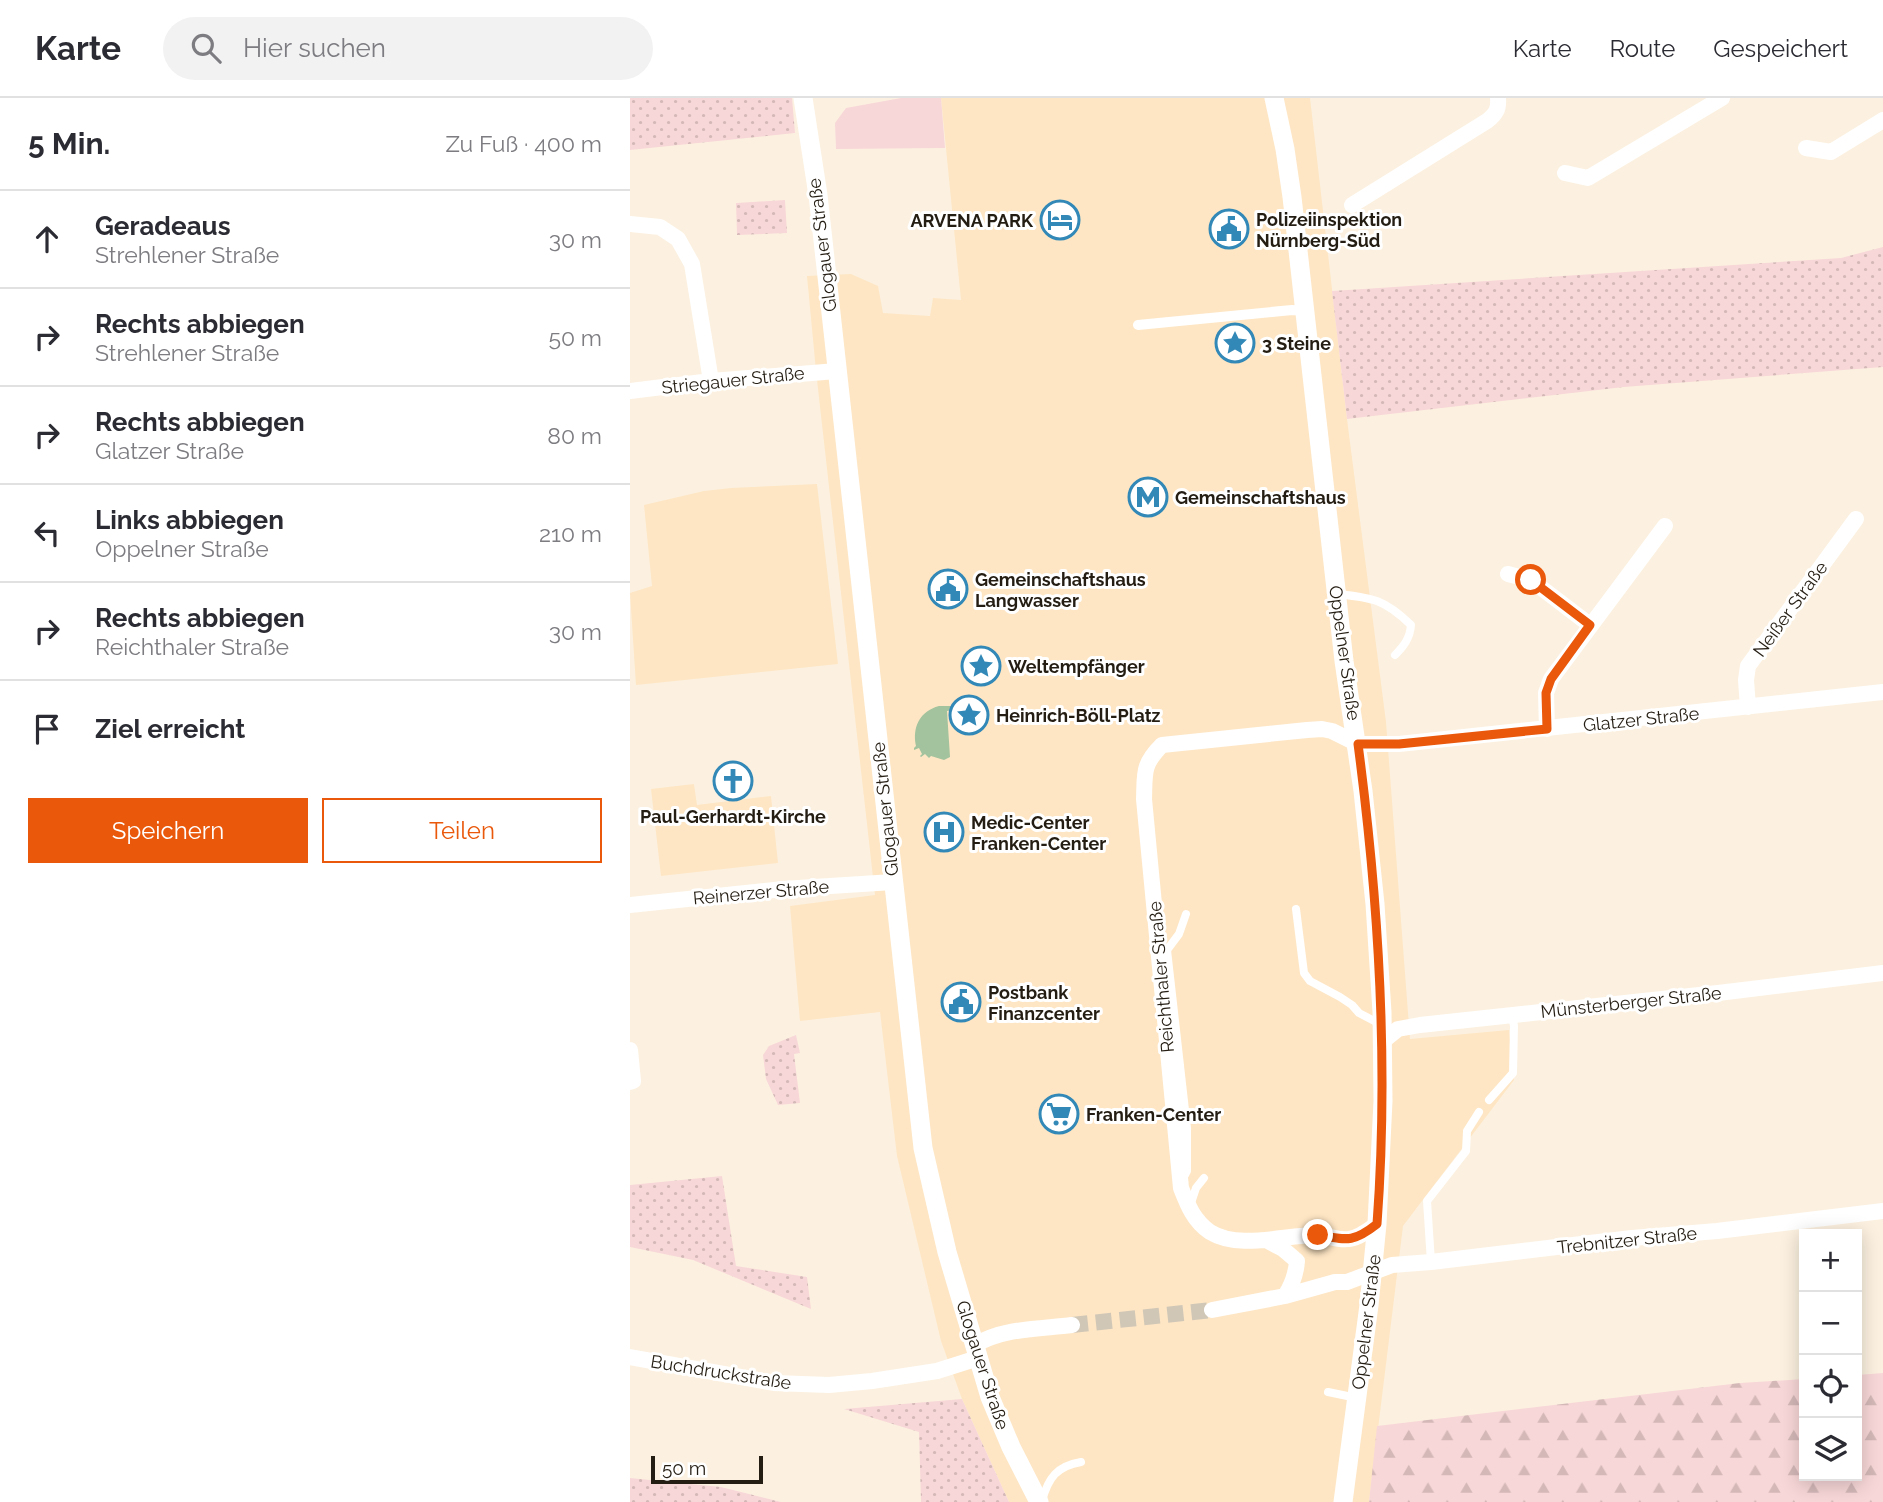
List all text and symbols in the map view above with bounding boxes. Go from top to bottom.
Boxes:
search box [163,17,653,80]
text: Karte [35,29,121,68]
icon: search [187,29,225,67]
text: Hier suchen [243,33,386,63]
text: Karte [1513,34,1572,63]
text: Route [1610,34,1675,63]
text: Gespeichert [1713,34,1848,63]
text: 5 Min. [28,126,110,161]
text: Zu Fuß · 400 m [445,130,602,157]
street label: Glogauer Straße [803,177,841,313]
hotel icon: ARVENA PARK [1039,199,1081,241]
public building icon: Polizeiinspektion Nürnberg-Süd [1208,208,1250,250]
place label: Polizeiinspektion Nürnberg-Süd [1256,209,1402,251]
place label: ARVENA PARK [910,210,1034,231]
text: Geradeaus [95,211,231,241]
icon: ahead [28,220,66,258]
text: 30 m [549,226,602,253]
text: Strehlener Straße [95,241,279,268]
text: Rechts abbiegen [95,309,305,339]
icon: right [28,318,66,356]
place icon: 3 Steine [1214,322,1256,364]
text: 50 m [548,324,602,351]
place label: 3 Steine [1262,333,1331,354]
text: Strehlener Straße [95,339,279,366]
street label: Striegauer Straße [660,362,806,398]
text: Rechts abbiegen [95,407,305,437]
icon: right [28,416,66,454]
text: 80 m [547,422,602,449]
text: Glatzer Straße [95,437,244,464]
metro station icon: Gemeinschaftshaus [1127,476,1169,518]
place label: Gemeinschaftshaus [1175,487,1346,508]
text: Links abbiegen [95,505,284,535]
icon: left [28,514,66,552]
text: 210 m [539,520,602,547]
text: Oppelner Straße [95,535,269,562]
street label: Neißer Straße [1748,557,1832,661]
route start [1515,564,1546,595]
public building icon: Gemeinschaftshaus Langwasser [927,568,969,610]
place label: Gemeinschaftshaus Langwasser [975,569,1146,611]
street label: Oppelner Straße [1325,584,1365,722]
text: Rechts abbiegen [95,603,305,633]
icon: right [28,612,66,650]
text: 30 m [549,618,602,645]
text: Reichthaler Straße [95,633,289,660]
place icon: Weltempfänger [960,645,1002,687]
place label: Weltempfänger [1008,656,1145,677]
place icon: Heinrich-Böll-Platz [948,694,990,736]
street label: Glatzer Straße [1582,702,1701,736]
place label: Heinrich-Böll-Platz [996,705,1161,726]
icon: arrive [28,710,66,748]
text: Ziel erreicht [95,714,245,744]
street label: Glogauer Straße [867,741,902,877]
church icon: Paul-Gerhardt-Kirche [712,760,754,802]
button: Speichern [28,798,308,863]
button: Teilen [322,798,602,863]
place label: Paul-Gerhardt-Kirche [640,806,826,827]
hospital icon: Medic-Center Franken-Center [923,811,965,853]
place label: Medic-Center Franken-Center [971,812,1106,854]
street label: Reinerzer Straße [692,876,830,908]
street label: Reichthaler Straße [1144,900,1178,1054]
public building icon: Postbank Finanzcenter [940,981,982,1023]
place label: Postbank Finanzcenter [988,982,1100,1024]
street label: Münsterberger Straße [1540,982,1723,1022]
supermarket icon: Franken-Center [1038,1093,1080,1135]
place label: Franken-Center [1086,1104,1221,1125]
route end [1302,1219,1333,1250]
street label: Trebnitzer Straße [1556,1222,1698,1258]
map controls [1799,1229,1862,1481]
button: + [1799,1229,1862,1292]
street label: Oppelner Straße [1347,1253,1385,1391]
button: − [1799,1292,1862,1355]
street label: Glogauer Straße [952,1298,1014,1433]
street label: Buchdruckstraße [649,1351,793,1394]
button: locate [1799,1355,1862,1418]
button: layers [1799,1418,1862,1481]
scale bar [651,1453,763,1485]
text: 50 m [662,1457,706,1479]

